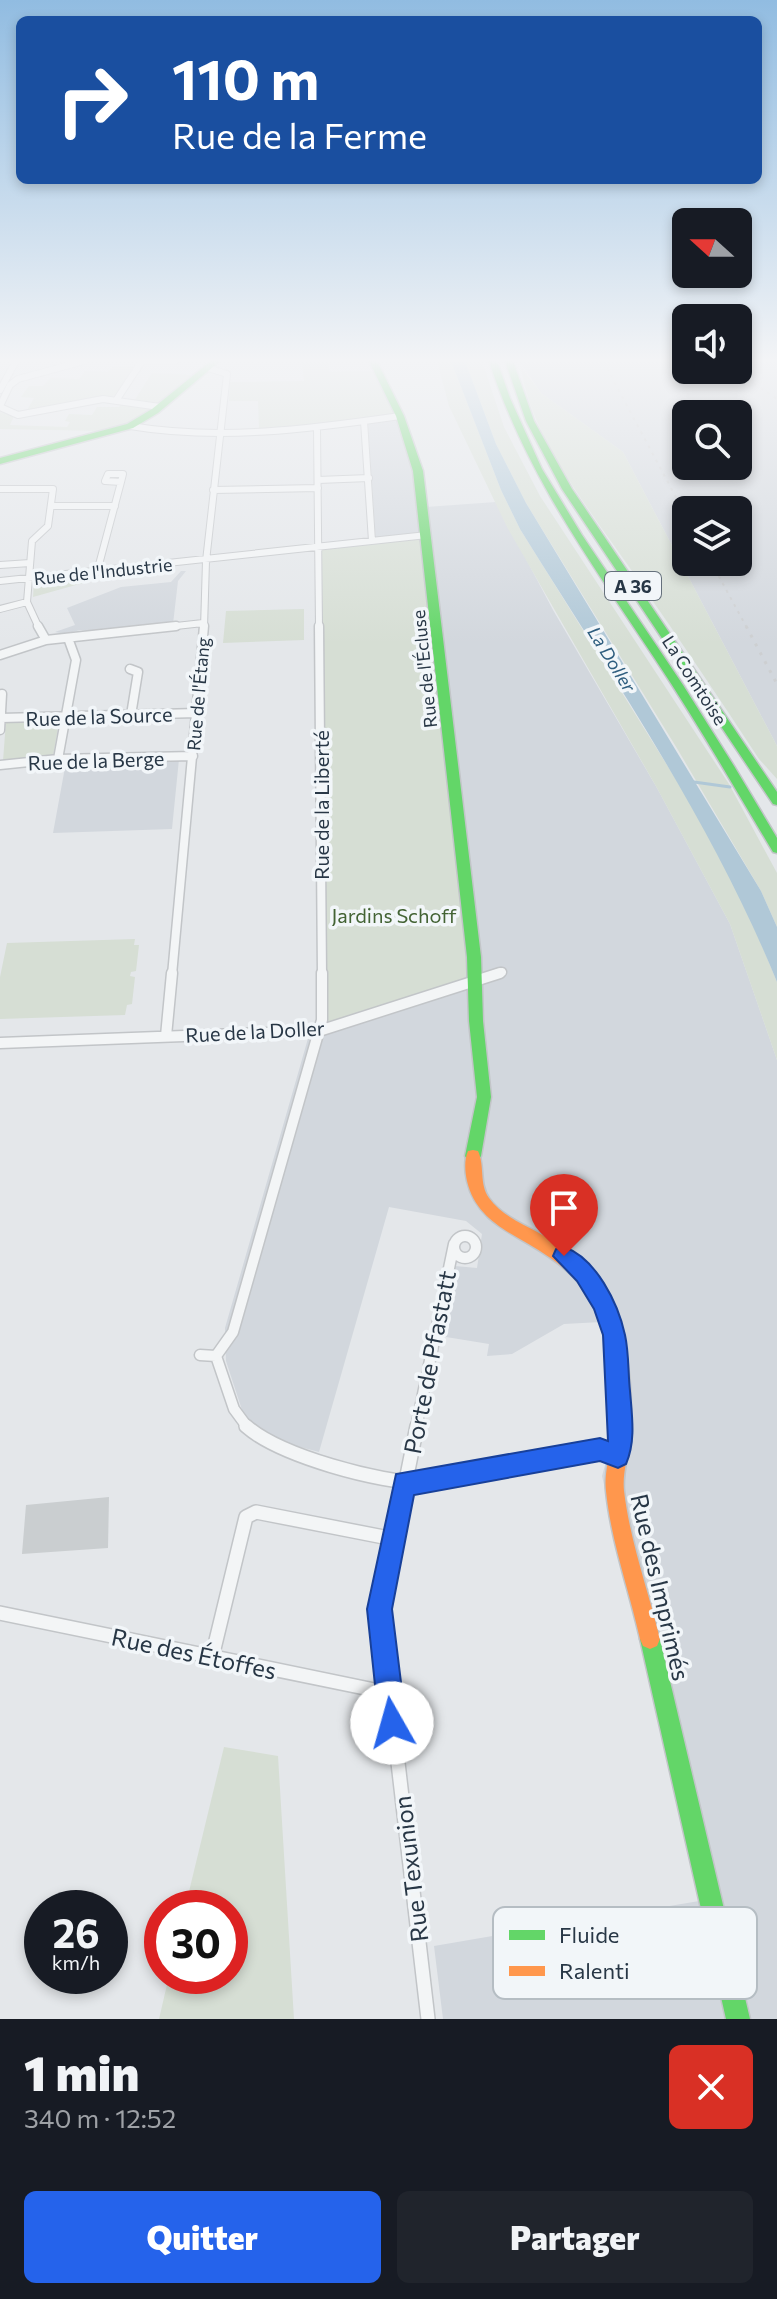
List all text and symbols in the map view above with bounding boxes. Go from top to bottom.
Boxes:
text: 110 m [172,43,319,112]
icon: right [40,48,144,152]
text: Rue de la Ferme [172,112,427,156]
north arrow [672,208,752,288]
map controls [672,208,752,576]
button: sound [672,304,752,384]
button: search [672,400,752,480]
button: layers [672,496,752,576]
street label: Rue de l'Industrie [33,553,173,589]
road number: A 36 [605,572,661,600]
street label: Rue de l'Écluse [407,609,441,729]
water label: La Doller [583,622,641,696]
street label: La Comtoise [658,631,732,729]
street label: Rue de l'Étang [182,636,214,752]
street label: Rue de la Source [25,701,173,731]
street label: Rue de la Liberté [309,730,333,880]
street label: Rue de la Berge [27,746,165,774]
park label: Jardins Schoff [331,903,457,927]
street label: Rue de la Doller [185,1015,325,1047]
pin [530,1174,598,1256]
icon: arrive [542,1186,586,1230]
street label: Porte de Pfastatt [397,1268,461,1456]
street label: Rue des Imprimés [625,1491,697,1683]
street label: Rue des Étoffes [109,1621,279,1685]
position arrow [350,1681,434,1765]
street label: Rue Texunion [387,1794,433,1944]
speed limit sign: 30 [144,1890,248,1994]
text: 26 [52,1907,100,1956]
legend [493,1907,757,1999]
text: Fluide [559,1921,619,1948]
text: km/h [52,1950,100,1974]
text: Ralenti [559,1957,630,1984]
text: 1 min [24,2042,139,2101]
button: close [669,2045,753,2129]
text: 340 m · 12:52 [24,2102,176,2133]
button: Quitter [24,2191,381,2283]
button: Partager [397,2191,753,2283]

